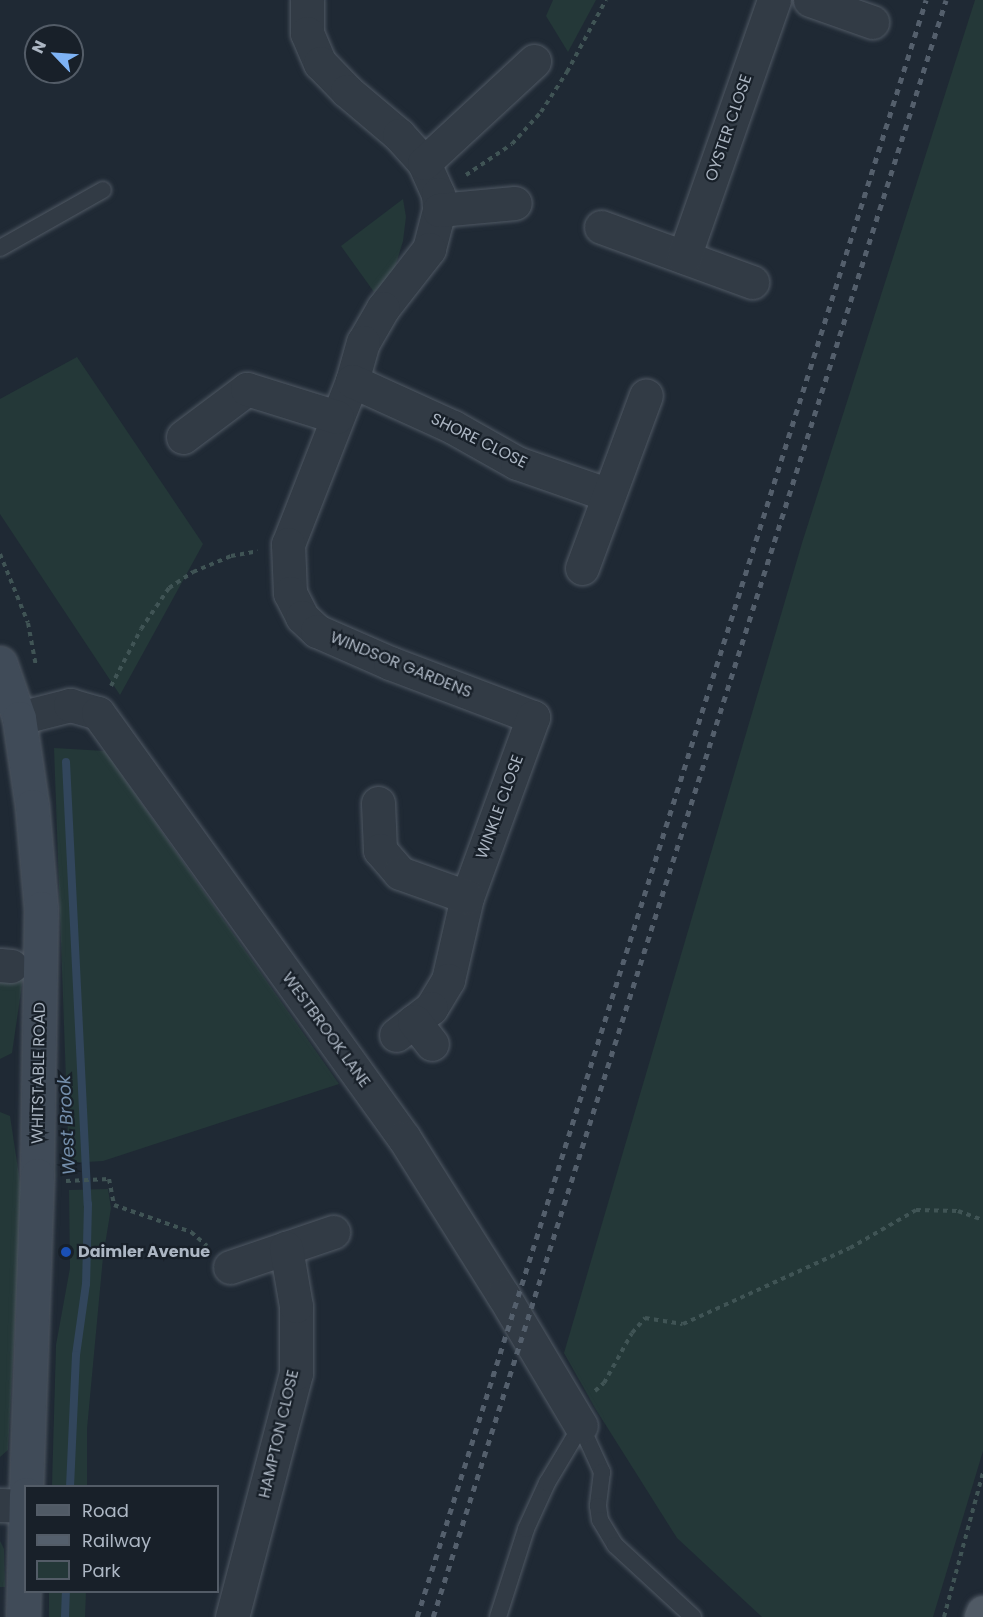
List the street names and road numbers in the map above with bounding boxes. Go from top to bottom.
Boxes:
street label: OYSTER CLOSE [702,72,756,184]
street label: SHORE CLOSE [428,409,530,473]
street label: WINDSOR GARDENS [327,628,475,702]
street label: WINKLE CLOSE [472,752,528,862]
street label: WESTBROOK LANE [278,969,374,1091]
street label: WHITSTABLE ROAD [28,1002,50,1144]
street label: HAMPTON CLOSE [255,1368,303,1500]

